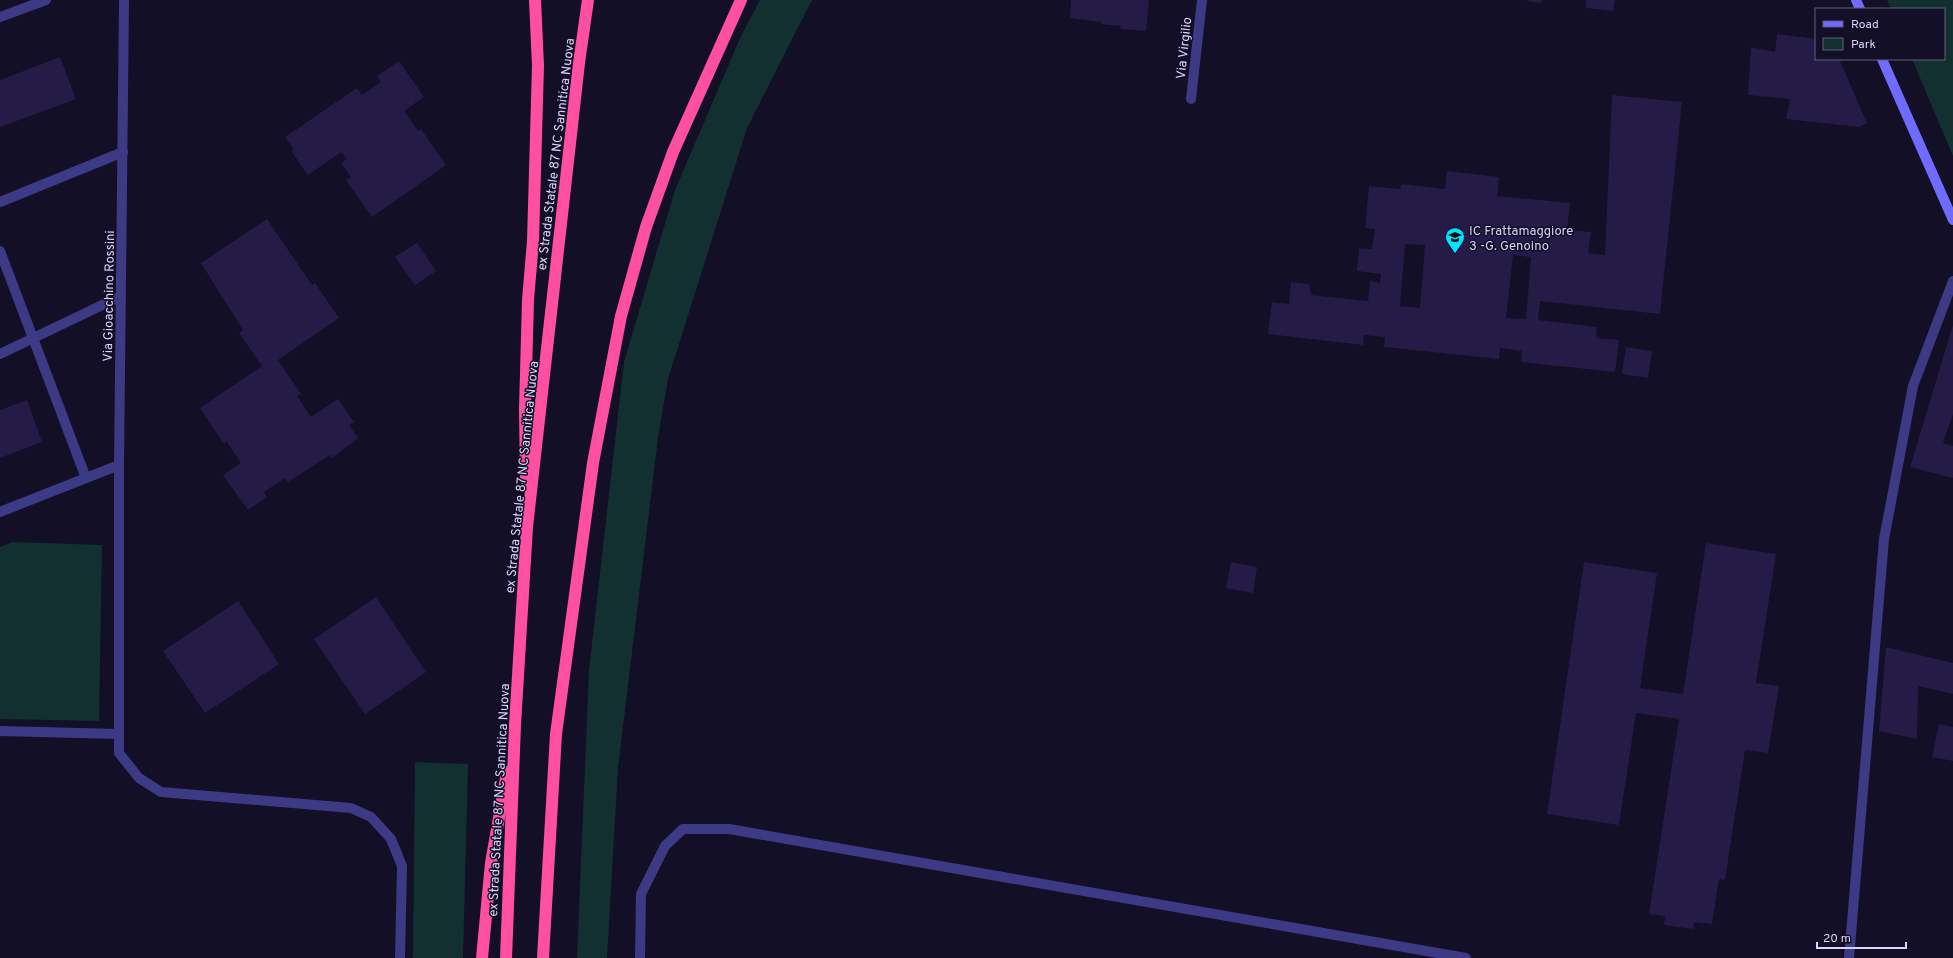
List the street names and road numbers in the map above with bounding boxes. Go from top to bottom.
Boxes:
street label: Via Virgilio [1174,16,1196,80]
street label: ex Strada Statale 87 NC Sannitica Nuova [535,37,579,271]
street label: Via Gioacchino Rossini [101,230,119,362]
street label: ex Strada Statale 87 NC Sannitica Nuova [503,360,543,594]
street label: ex Strada Statale 87 NC Sannitica Nuova [486,683,514,917]

